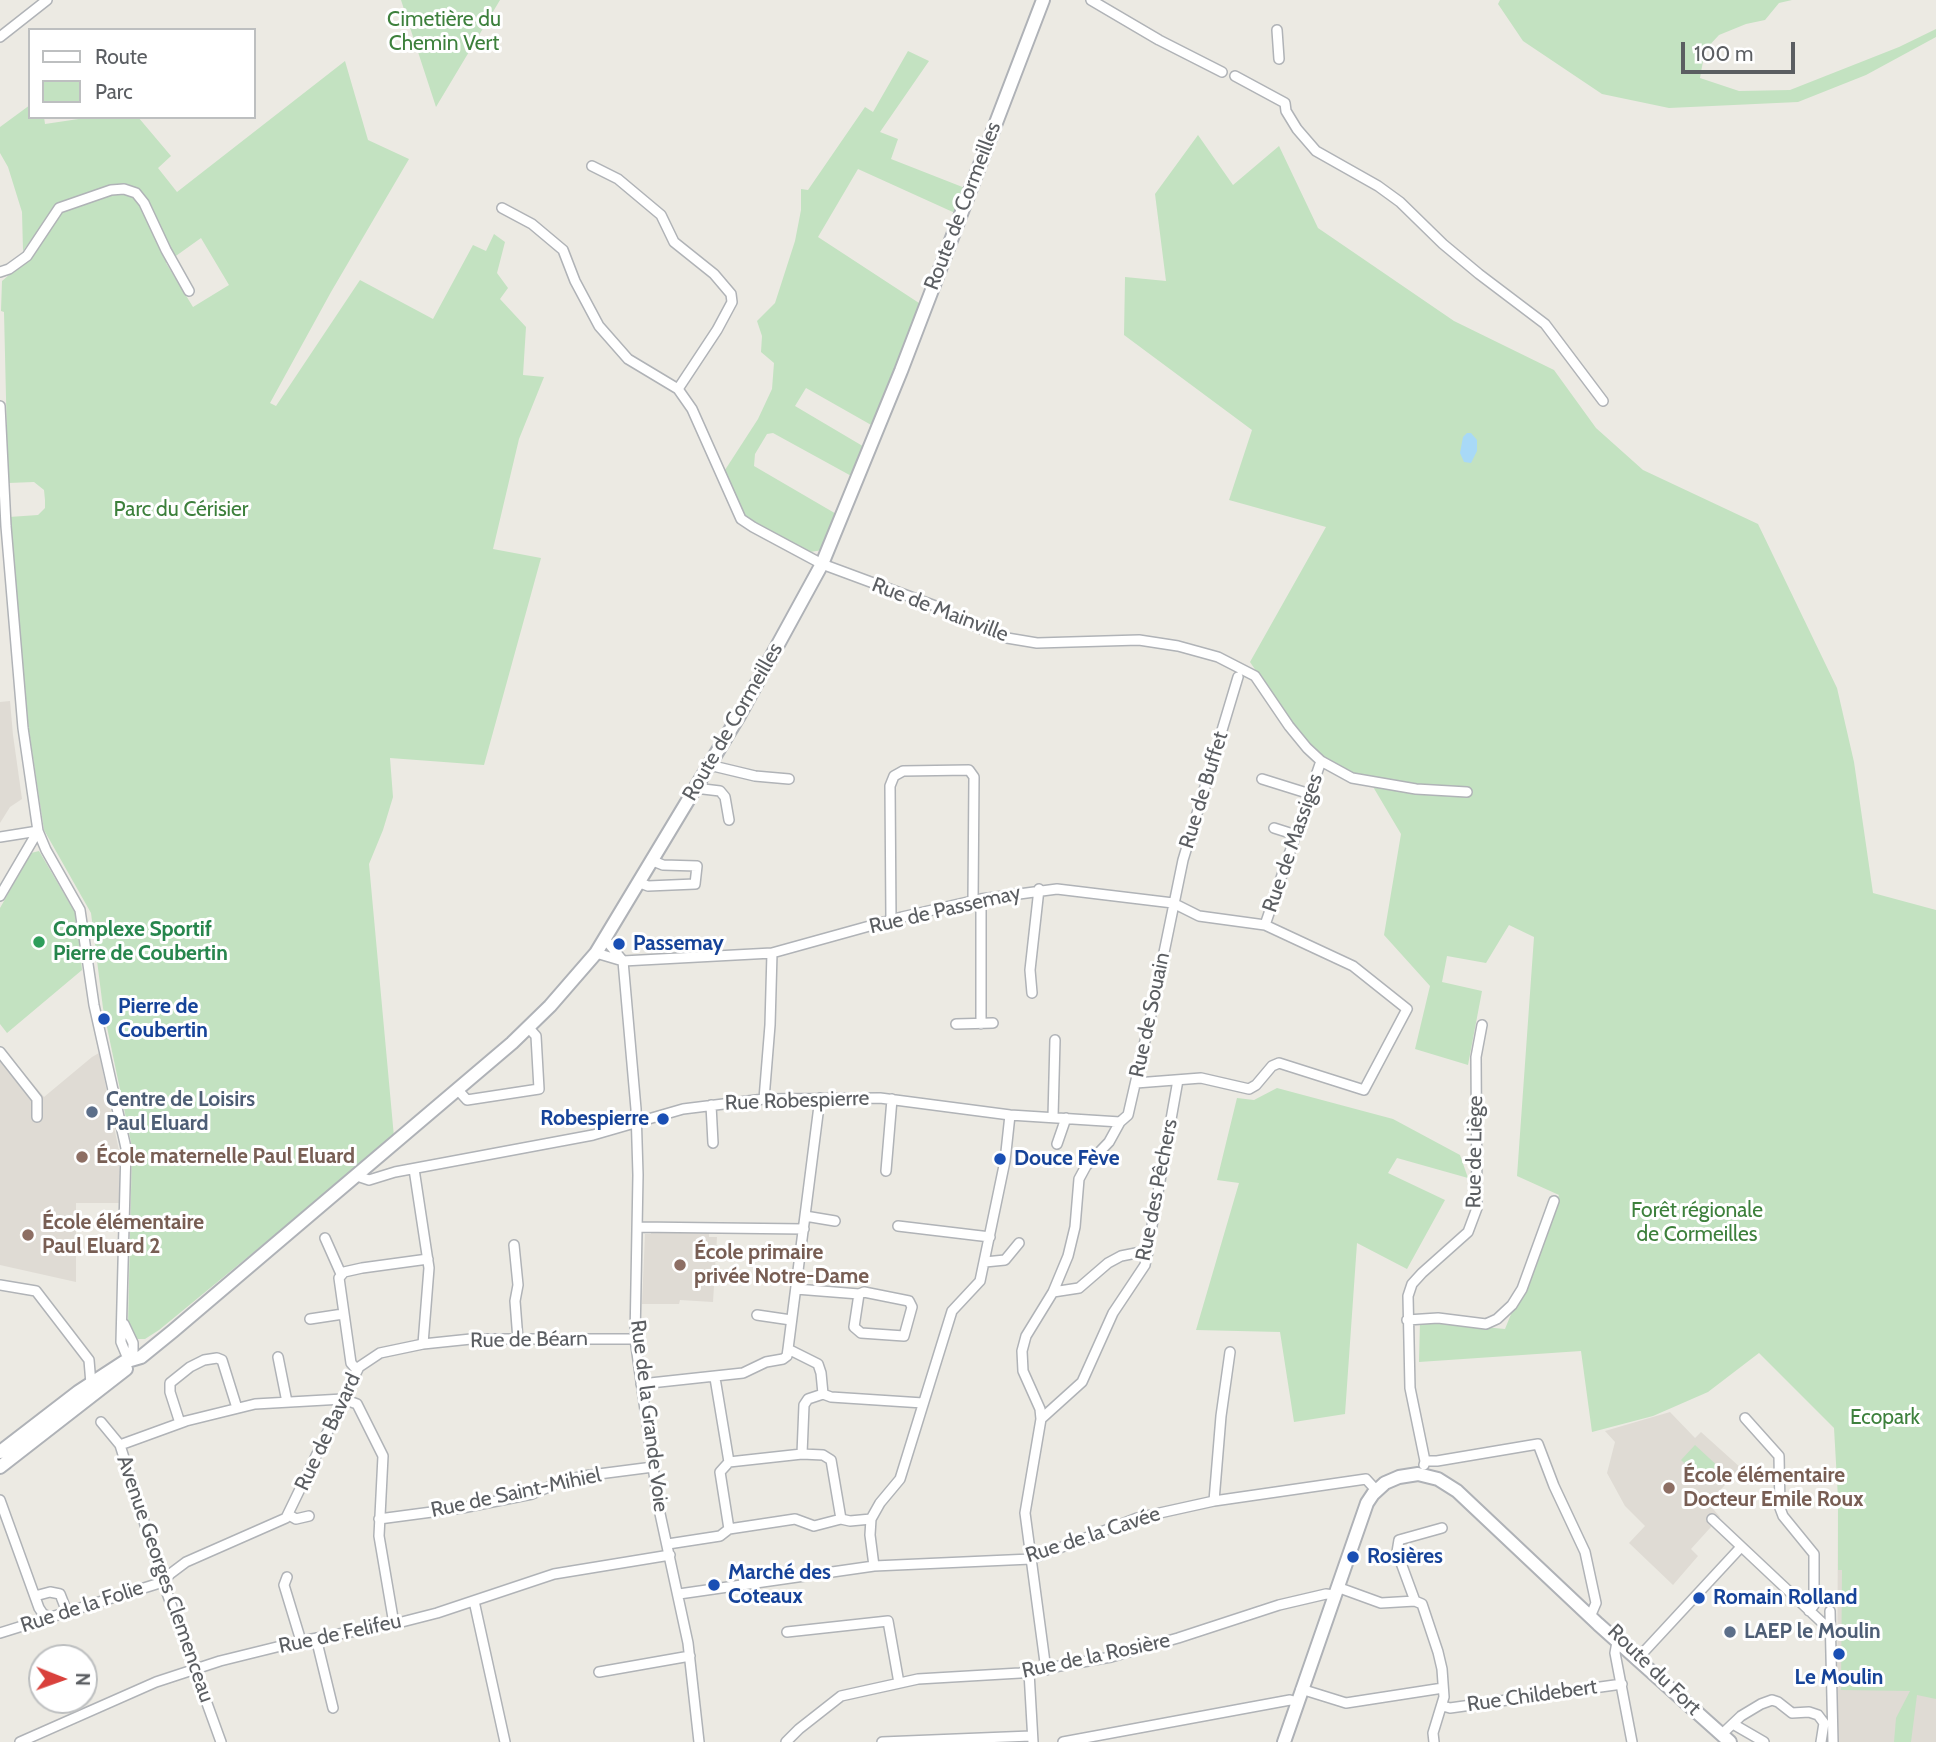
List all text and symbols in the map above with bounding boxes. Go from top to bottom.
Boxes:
park label: Cimetière du Chemin Vert [387,7,501,57]
legend [28,28,256,119]
scale bar [1684,28,1798,72]
text: 100 m [1694,41,1753,66]
text: Route [95,44,148,69]
text: Parc [95,79,133,104]
street label: Route de Cormeilles [919,118,1007,294]
park label: Parc du Cérisier [114,497,248,523]
street label: Rue de Mainville [868,572,1012,648]
street label: Route de Cormeilles [678,639,788,805]
street label: Rue de Buffet [1174,728,1234,852]
street label: Rue de Massiges [1258,770,1328,916]
street label: Rue de Passemay [867,880,1023,940]
place label: Complexe Sportif Pierre de Coubertin [53,917,228,967]
place label: Passemay [633,931,724,957]
marker: Complexe Sportif Pierre de Coubertin [31,934,47,950]
marker: Passemay [611,936,627,952]
street label: Rue de Souain [1124,950,1176,1080]
place label: Pierre de Coubertin [118,994,208,1044]
marker: Pierre de Coubertin [96,1011,112,1027]
street label: Rue Robespierre [724,1086,870,1116]
place label: Centre de Loisirs Paul Eluard [106,1087,255,1137]
street label: Rue de Liège [1461,1095,1489,1209]
marker: Centre de Loisirs Paul Eluard [84,1104,100,1120]
place label: Robespierre [540,1106,649,1132]
marker: Robespierre [655,1111,671,1127]
street label: Rue des Pêchers [1131,1117,1183,1263]
place label: École maternelle Paul Eluard [96,1144,355,1170]
place label: Douce Fève [1014,1146,1120,1172]
marker: École maternelle Paul Eluard [74,1149,90,1165]
marker: Douce Fève [992,1151,1008,1167]
park label: Forêt régionale de Cormeilles [1631,1198,1763,1248]
place label: École élémentaire Paul Eluard 2 [42,1210,204,1260]
marker: École élémentaire Paul Eluard 2 [20,1227,36,1243]
place label: École primaire privée Notre-Dame [694,1240,869,1290]
marker: École primaire privée Notre-Dame [672,1257,688,1273]
street label: Rue de la Grande Voie [625,1318,673,1514]
street label: Rue de Béarn [470,1326,588,1354]
street label: Rue de Bavard [290,1369,366,1495]
park label: Ecopark [1850,1405,1920,1431]
street label: Avenue Georges Clemenceau [111,1452,219,1706]
street label: Rue de Saint-Mihiel [429,1463,603,1523]
place label: École élémentaire Docteur Emile Roux [1683,1463,1863,1513]
marker: École élémentaire Docteur Emile Roux [1661,1480,1677,1496]
street label: Rue de la Cavée [1022,1501,1164,1569]
place label: Rosières [1367,1544,1443,1570]
marker: Rosières [1345,1549,1361,1565]
place label: Marché des Coteaux [728,1560,831,1610]
street label: Rue de la Folie [17,1575,147,1639]
marker: Marché des Coteaux [706,1577,722,1593]
place label: Romain Rolland [1713,1585,1858,1611]
marker: Romain Rolland [1691,1590,1707,1606]
street label: Rue de Felifeu [276,1609,404,1659]
street label: Route du Fort [1602,1619,1706,1721]
place label: LAEP le Moulin [1744,1619,1881,1645]
marker: LAEP le Moulin [1722,1624,1738,1640]
street label: Rue de la Rosière [1020,1628,1172,1684]
north arrow [28,1644,98,1714]
marker: Le Moulin [1831,1646,1847,1662]
place label: Le Moulin [1795,1665,1883,1691]
text: N [71,1672,94,1686]
street label: Rue Childebert [1465,1674,1599,1718]

